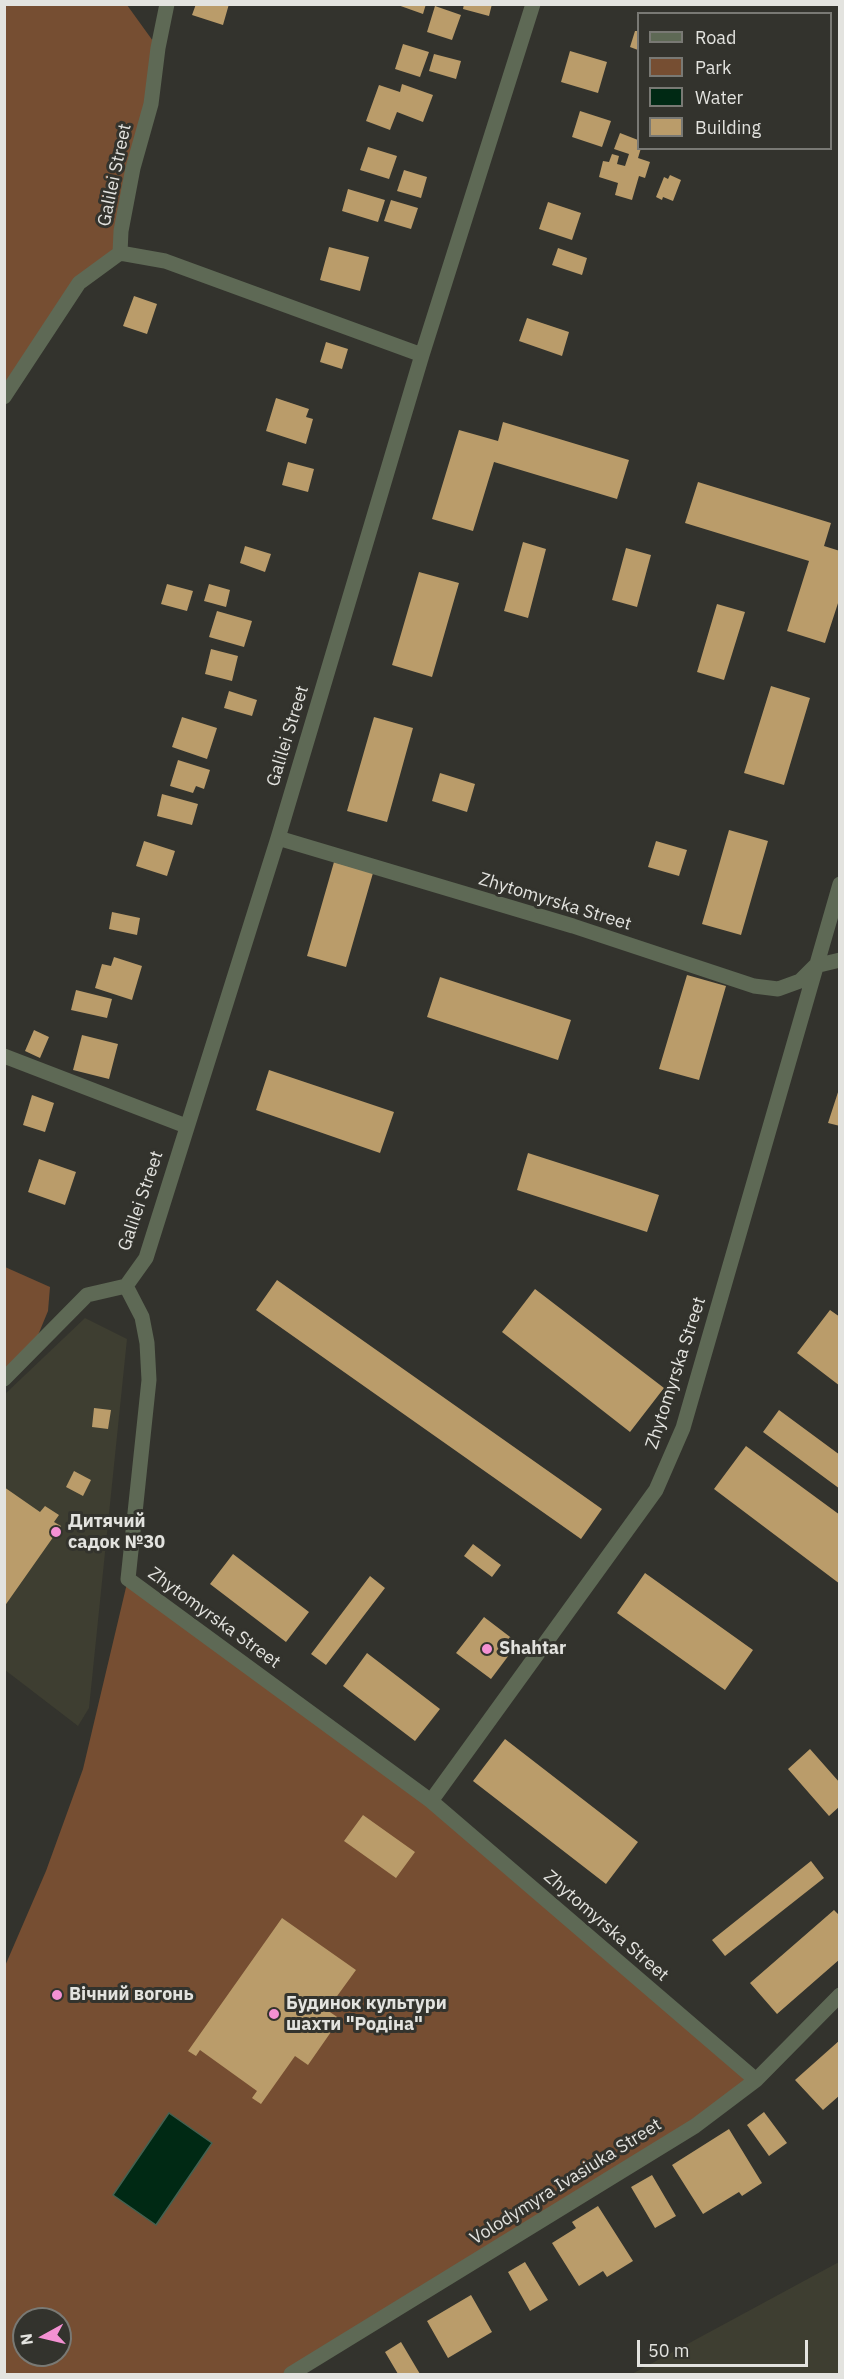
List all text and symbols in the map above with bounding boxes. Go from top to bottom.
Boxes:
legend [637,12,832,150]
text: Road [695,26,736,49]
text: Park [695,56,731,79]
text: Water [695,86,743,109]
text: Building [695,116,761,139]
street label: Galilei Street [94,122,136,228]
street label: Galilei Street [262,683,314,789]
street label: Zhytomyrska Street [476,869,634,935]
street label: Galilei Street [114,1148,168,1254]
street label: Zhytomyrska Street [641,1294,711,1452]
place label: Дитячий садок №30 [68,1511,165,1553]
marker: Дитячий садок №30 [49,1525,63,1539]
street label: Zhytomyrska Street [144,1563,284,1673]
place label: Shahtar [499,1638,566,1660]
marker: Shahtar [480,1642,494,1656]
street label: Zhytomyrska Street [539,1866,673,1986]
place label: Вічний вогонь [69,1984,193,2006]
marker: Вічний вогонь [50,1988,64,2002]
place label: Будинок культури шахти "Родіна" [286,1993,447,2036]
marker: Будинок культури шахти "Родіна" [267,2007,281,2021]
street label: Volodymyra Ivasiuka Street [466,2114,666,2250]
north arrow [12,2307,72,2367]
scale bar [640,2328,811,2366]
text: N [15,2332,37,2346]
text: 50 m [648,2339,690,2362]

